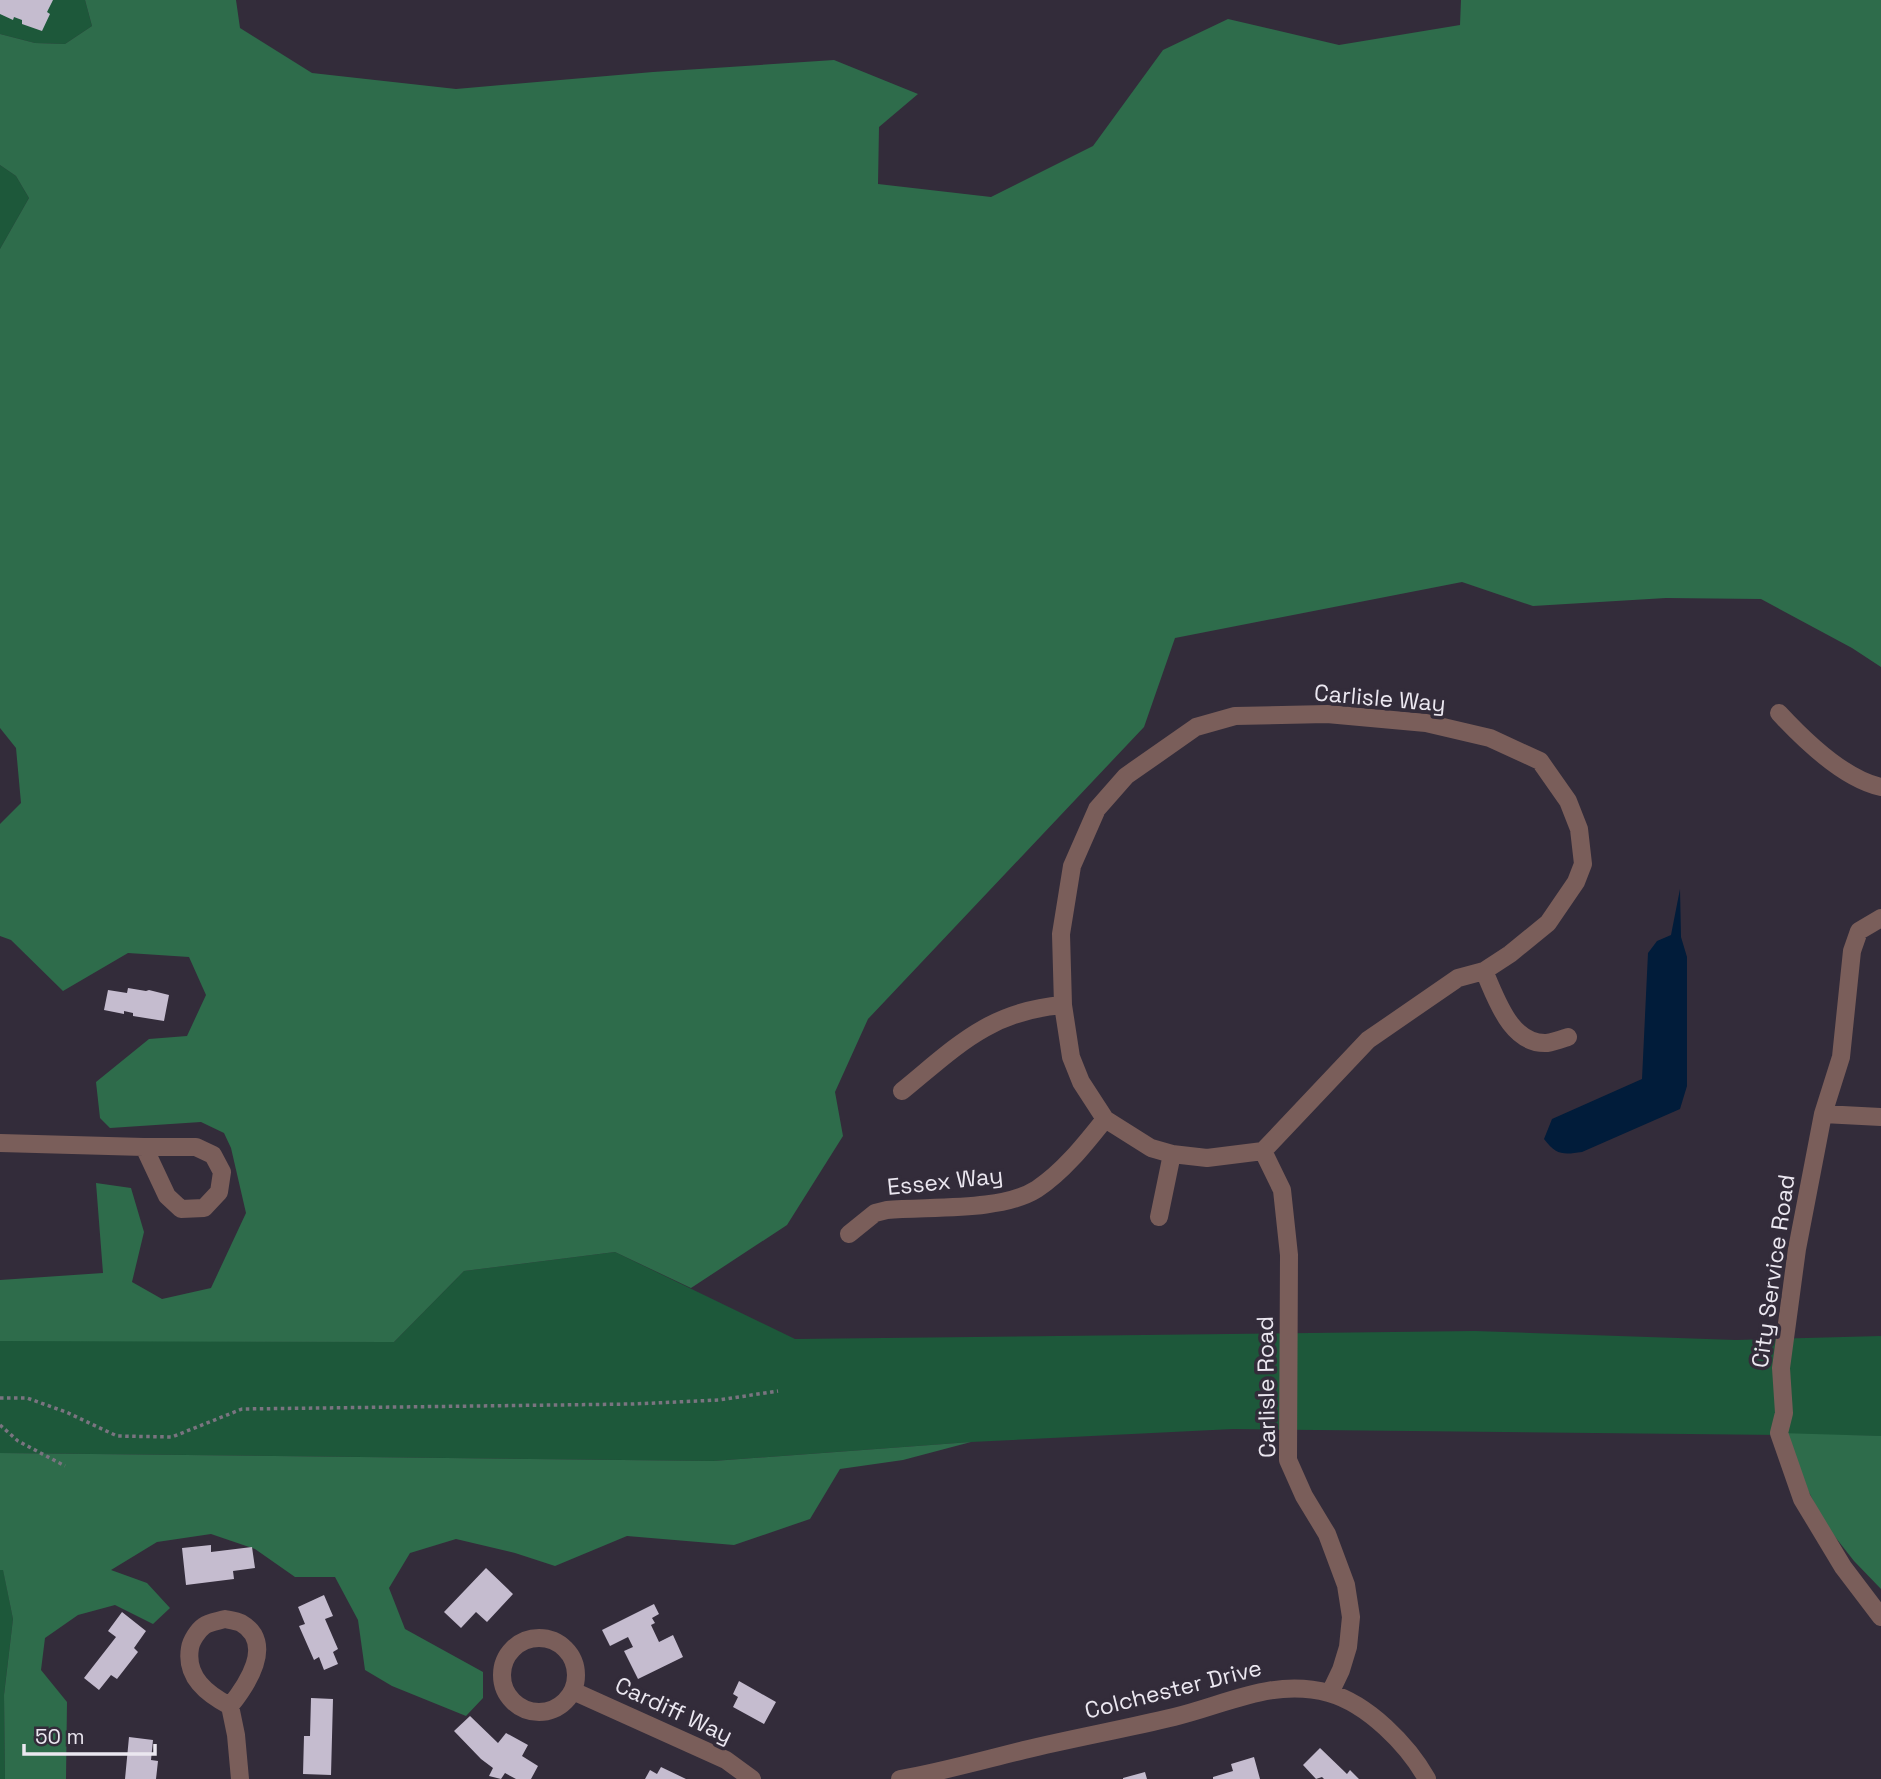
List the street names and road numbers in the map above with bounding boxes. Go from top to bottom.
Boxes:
street label: Carlisle Way [1313,677,1447,719]
street label: Essex Way [886,1160,1004,1202]
street label: City Service Road [1745,1172,1801,1370]
street label: Carlisle Road [1250,1316,1282,1458]
street label: Colchester Drive [1081,1653,1265,1725]
street label: Cardiff Way [610,1670,738,1750]

